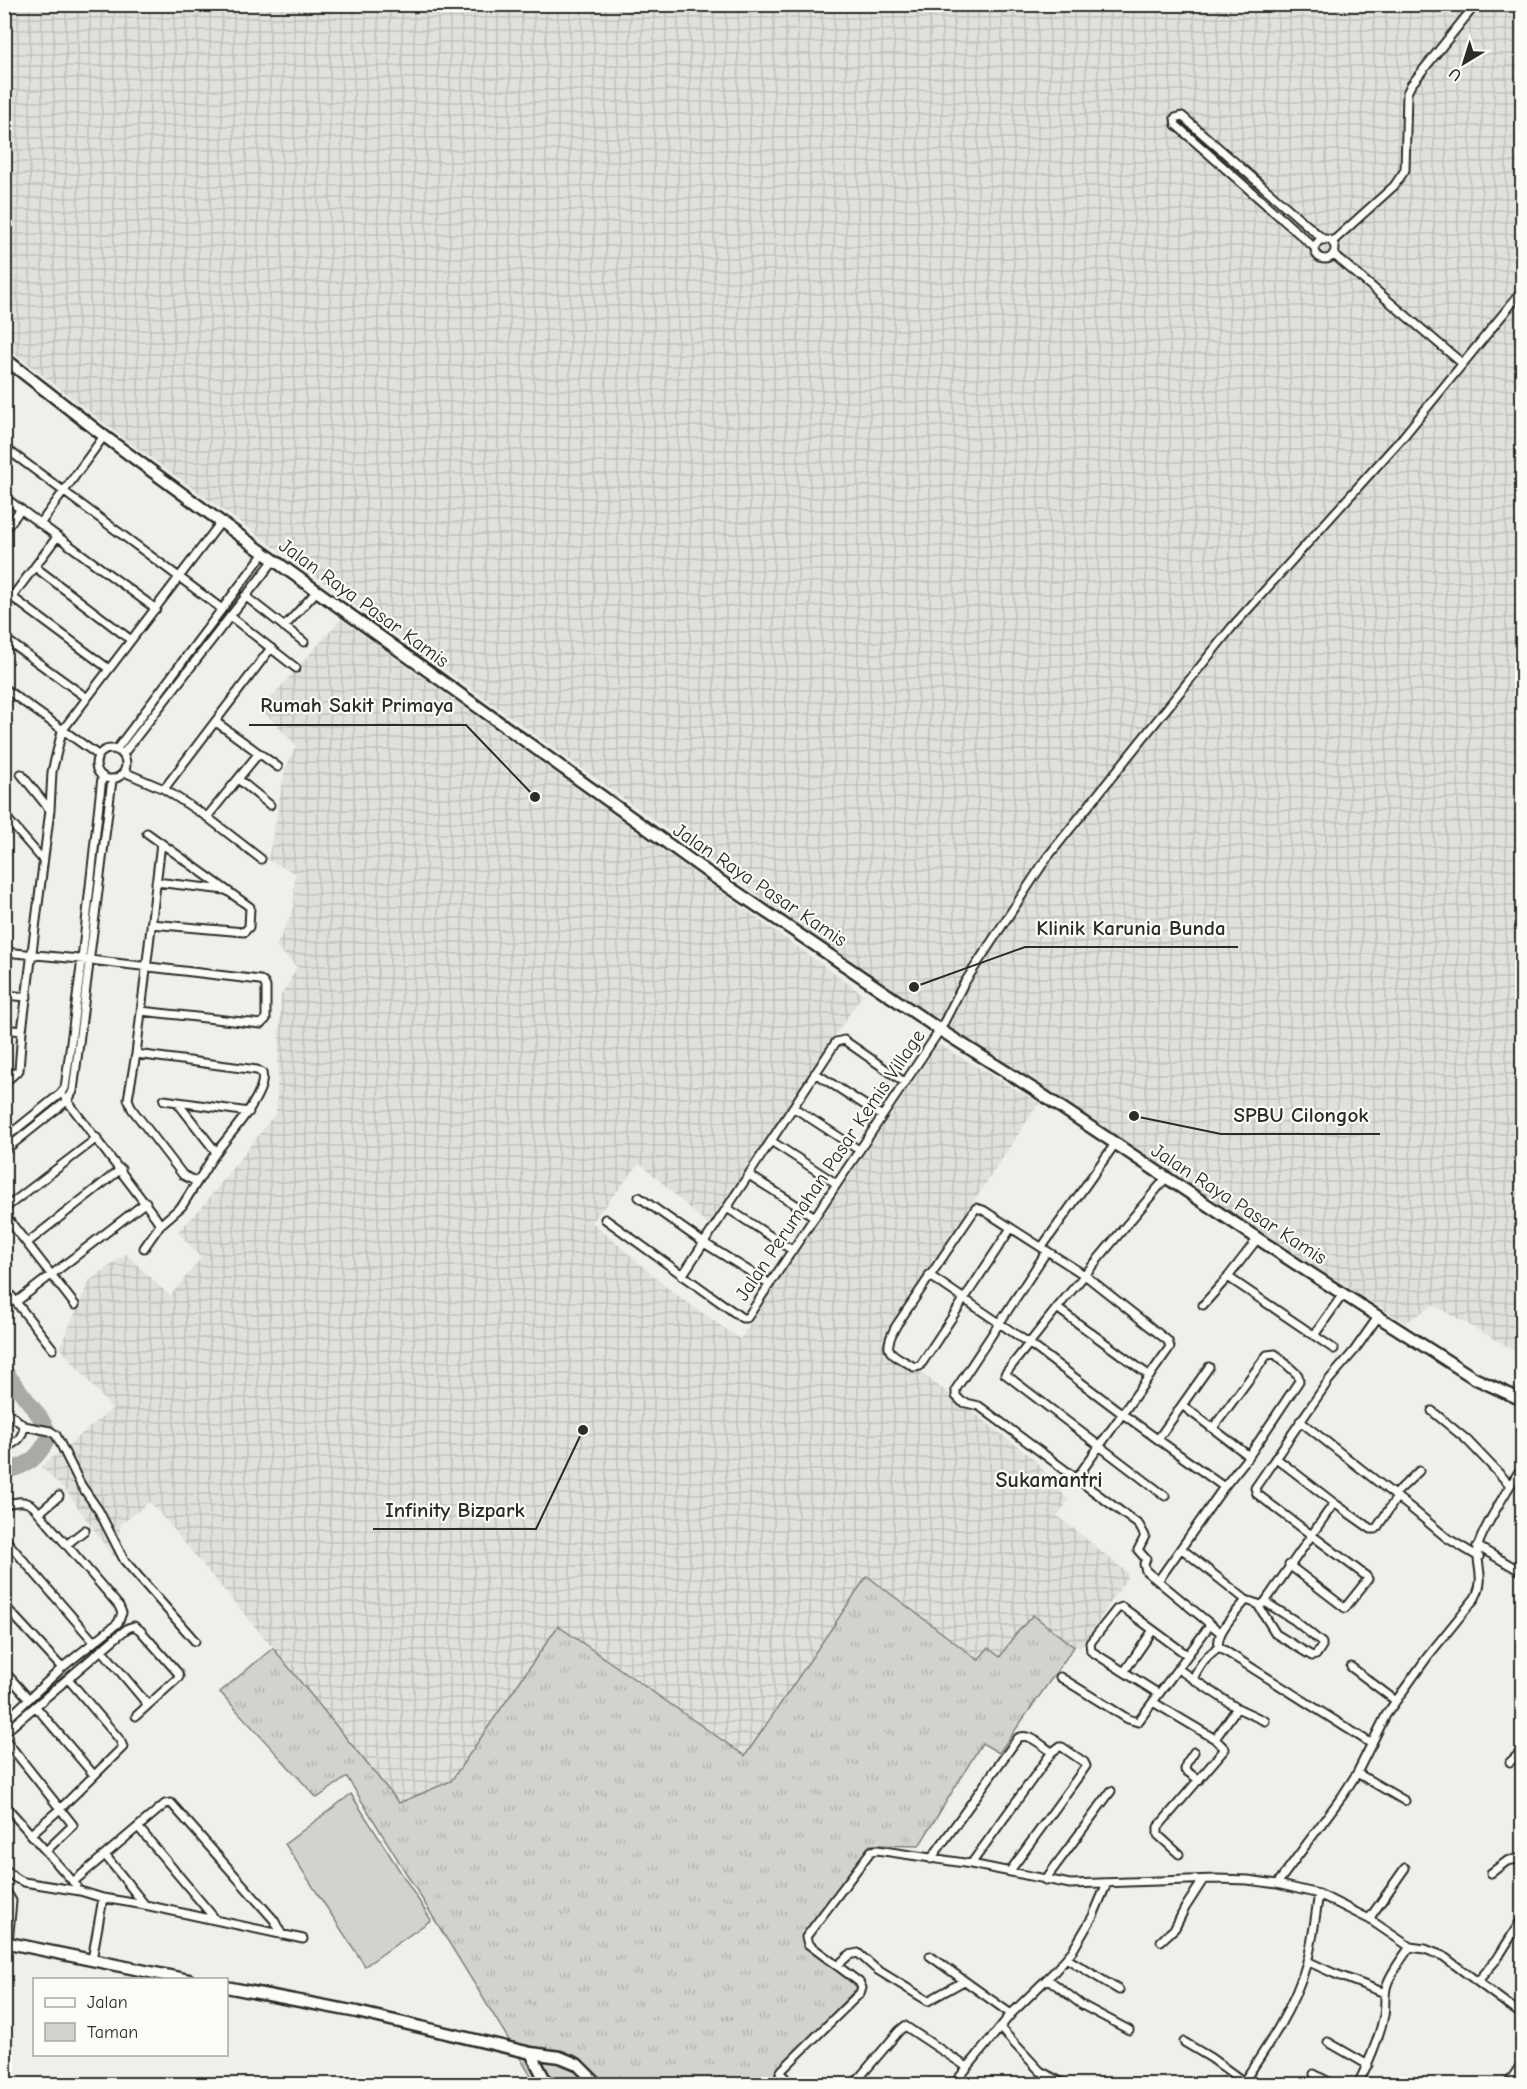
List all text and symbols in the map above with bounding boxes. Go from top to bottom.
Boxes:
north arrow [1434,33,1494,93]
text: U [1446,64,1465,84]
street label: Jalan Raya Pasar Kamis [275,534,453,672]
callout: Rumah Sakit Primaya [249,686,466,725]
text: Rumah Sakit Primaya [260,693,454,717]
street label: Jalan Raya Pasar Kamis [669,818,851,952]
callout: Klinik Karunia Bunda [1025,908,1238,947]
text: Klinik Karunia Bunda [1036,916,1226,940]
street label: Jalan Perumahan Pasar Kemis Village [730,1025,930,1305]
callout: SPBU Cilongok [1221,1095,1380,1134]
text: SPBU Cilongok [1234,1103,1369,1127]
street label: Jalan Raya Pasar Kamis [1147,1139,1331,1269]
district label: Sukamantri [995,1467,1103,1493]
callout: Infinity Bizpark [373,1490,536,1529]
text: Infinity Bizpark [385,1498,526,1522]
legend [33,1978,228,2056]
text: Jalan [87,1992,128,2013]
text: Taman [87,2022,138,2043]

